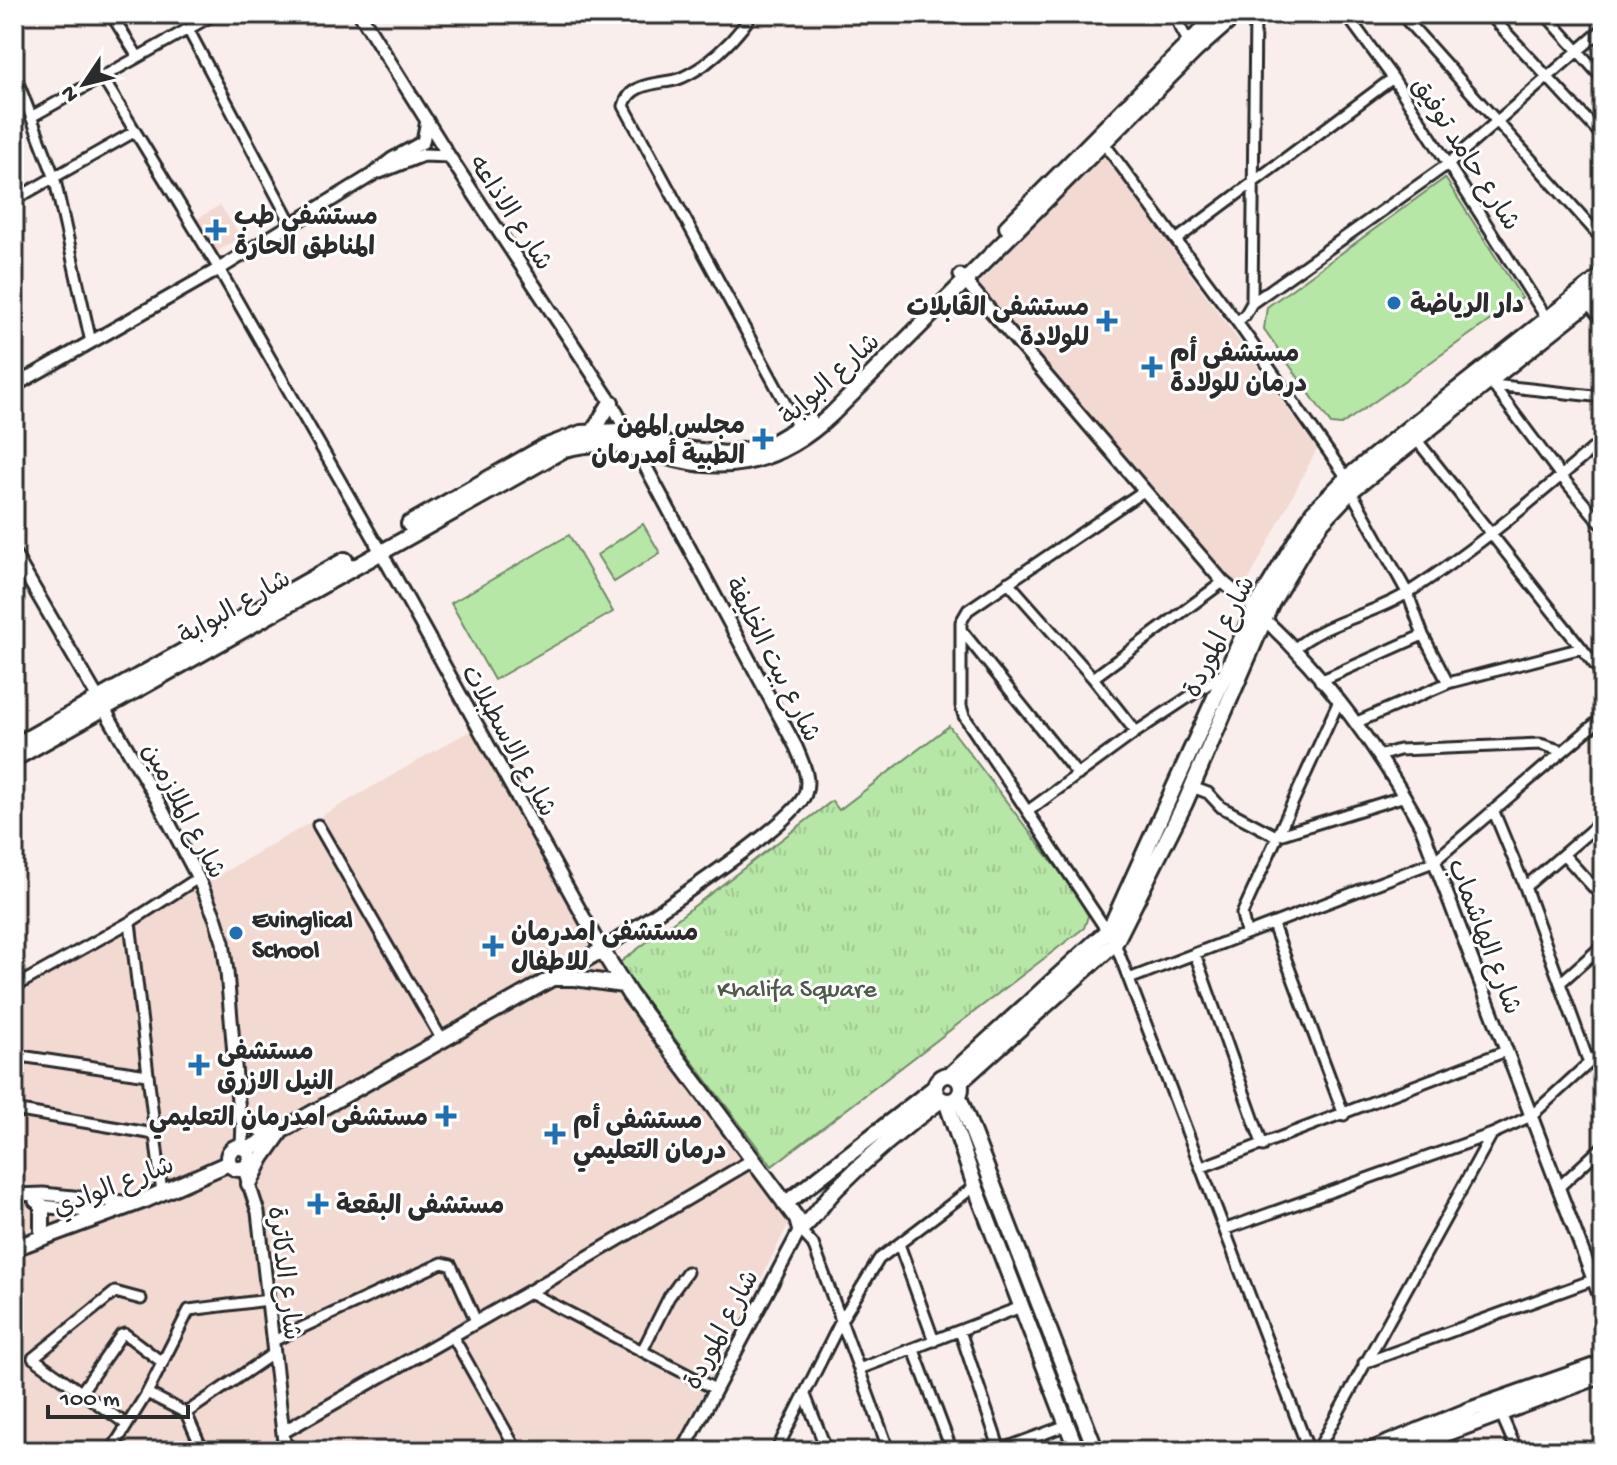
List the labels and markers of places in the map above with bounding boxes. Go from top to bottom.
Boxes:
place label: مستشفى طب المناطق الحارة [234,204,378,265]
marker: مستشفى طب المناطق الحارة [205,219,227,241]
place label: دار الرياضة [1410,291,1524,323]
marker: دار الرياضة [1385,294,1403,312]
place label: مستشفى القابلات للولادة [907,295,1089,356]
marker: مستشفى القابلات للولادة [1096,310,1118,332]
place label: مستشفى أم درمان للولادة [1170,336,1307,402]
marker: مستشفى أم درمان للولادة [1141,356,1163,378]
place label: مجلس المهن الطبية أمدرمان [591,413,745,474]
marker: مجلس المهن الطبية أمدرمان [752,428,774,450]
place label: Evinglical School [252,907,353,968]
place label: مستشفى امدرمان للاطفال [511,920,698,981]
marker: Evinglical School [227,924,245,942]
marker: مستشفى امدرمان للاطفال [482,935,504,957]
place label: مستشفى النيل الازرق [217,1039,333,1100]
marker: مستشفى النيل الازرق [188,1054,210,1076]
place label: مستشفى أم درمان التعليمي [573,1103,727,1173]
place label: مستشفى امدرمان التعليمي [149,1105,428,1140]
marker: مستشفى امدرمان التعليمي [435,1105,457,1127]
marker: مستشفى أم درمان التعليمي [544,1123,566,1145]
place label: مستشفى البقعة [336,1192,504,1224]
marker: مستشفى البقعة [307,1193,329,1215]

